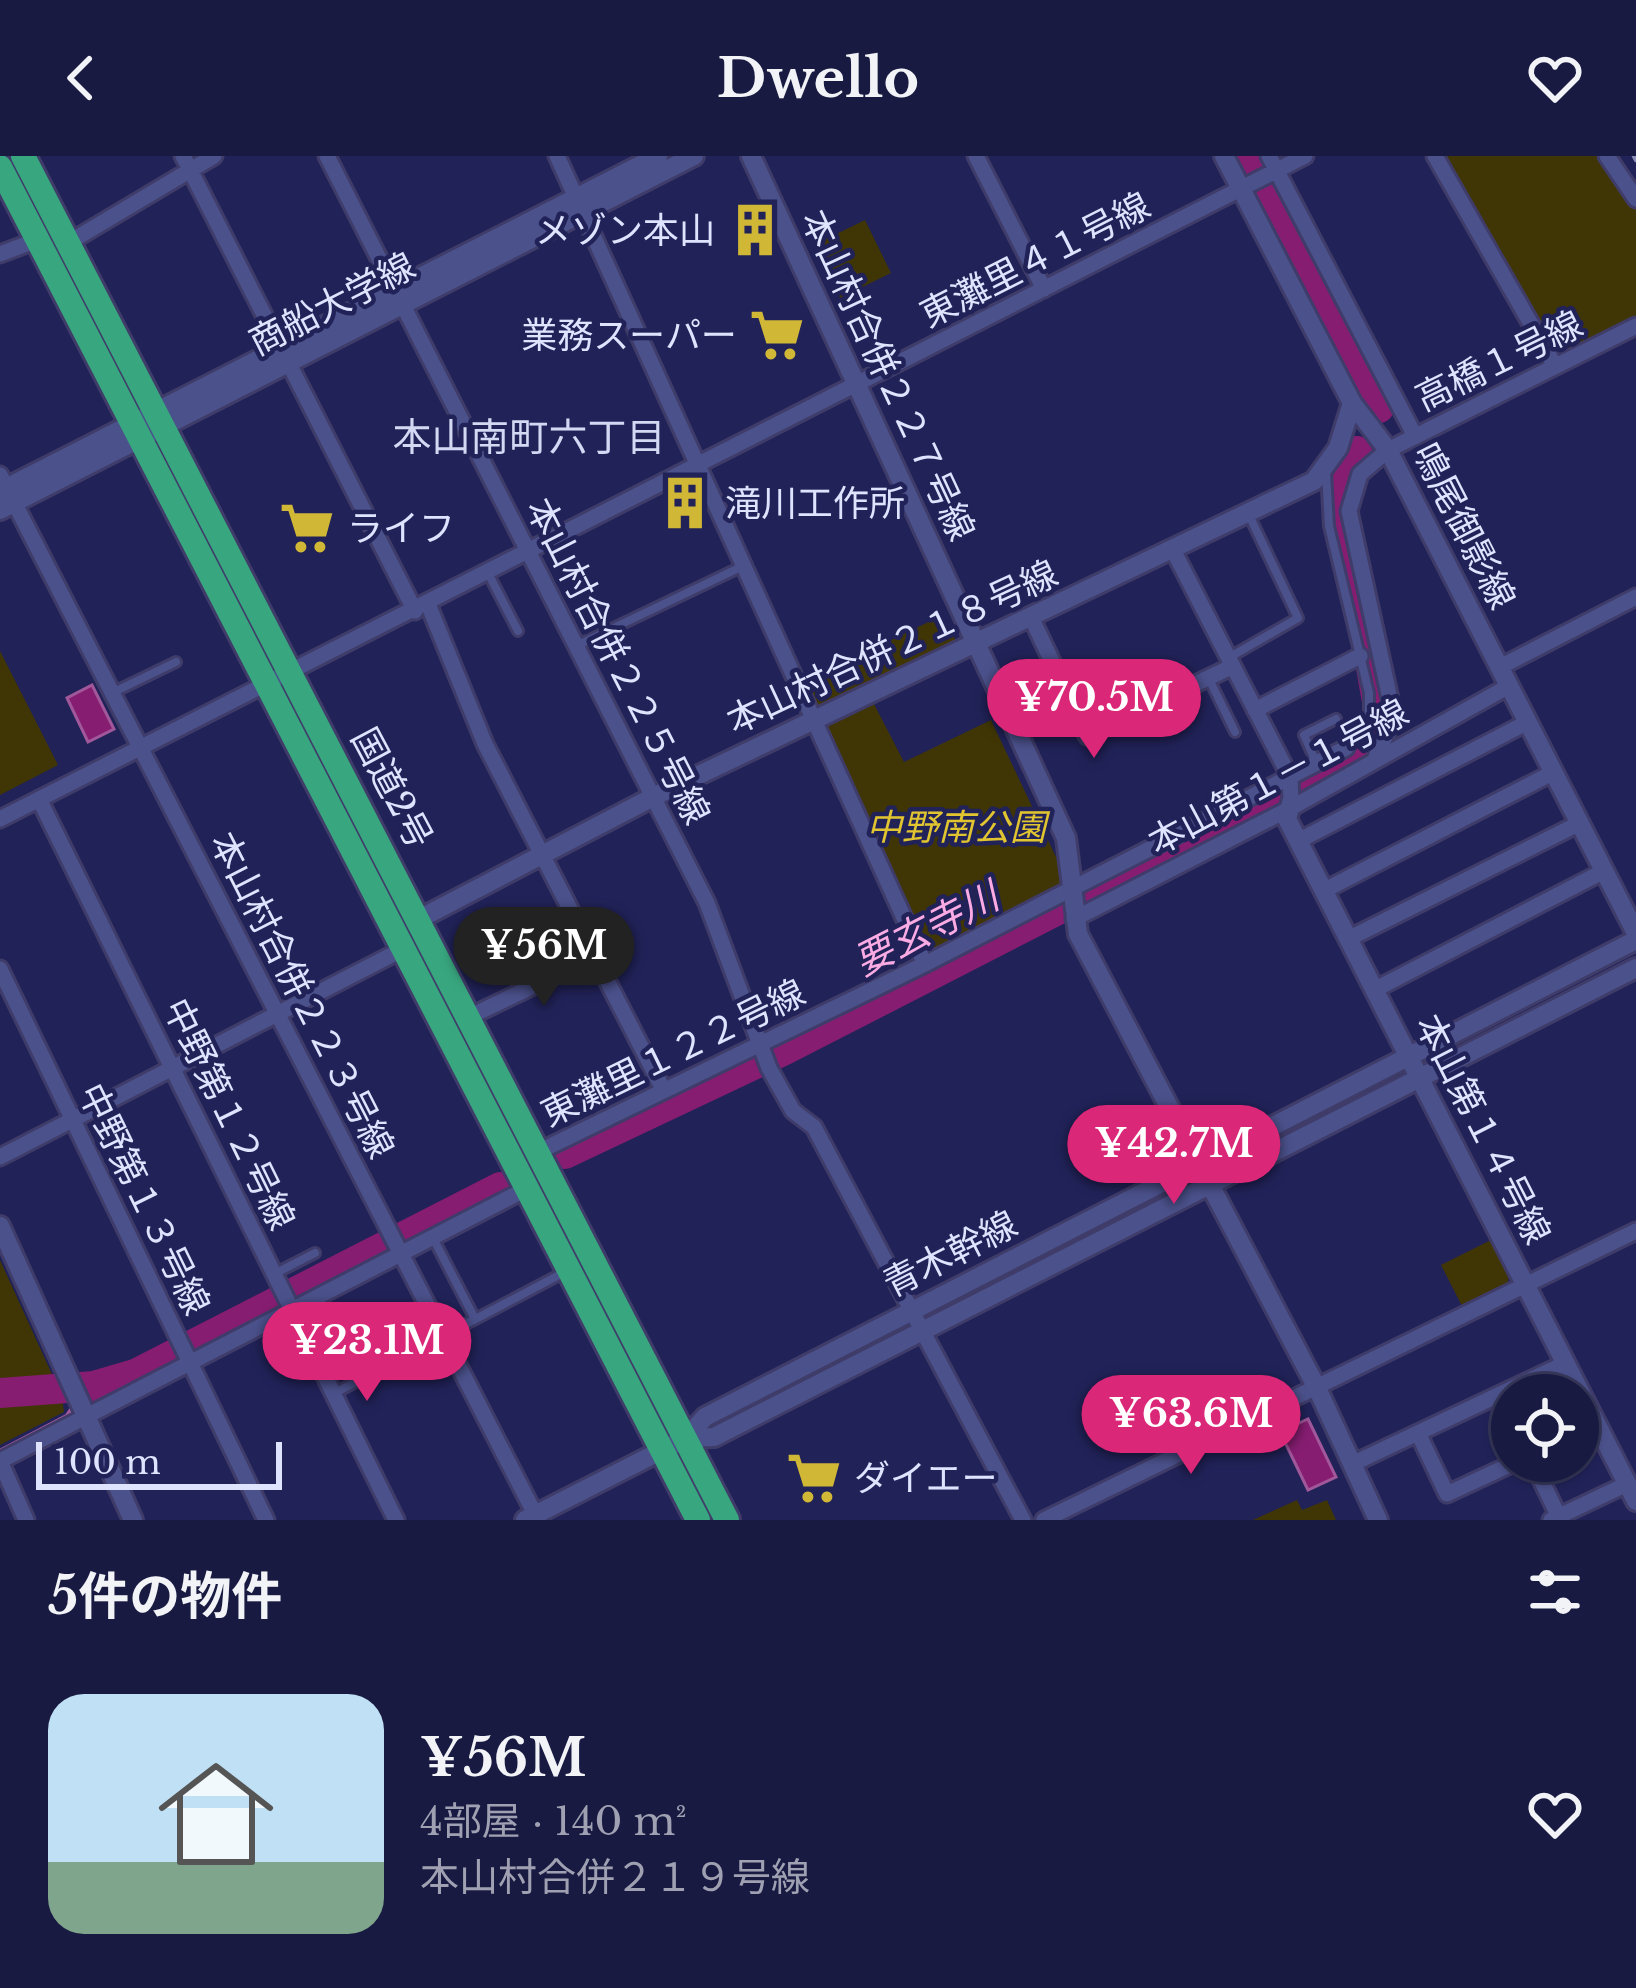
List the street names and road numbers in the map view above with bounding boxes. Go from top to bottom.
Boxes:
street label: 東灘里４１号線 [913,183,1157,337]
street label: 本山村合併２２７号線 [792,202,984,548]
street label: 商船大学線 [242,243,422,365]
street label: 高橋１号線 [1408,301,1590,421]
street label: 鳴尾御影線 [1403,436,1525,616]
street label: 本山村合併２２５号線 [516,490,720,832]
street label: 本山村合併２１８号線 [719,551,1065,743]
street label: 本山第１－１号線 [1140,690,1416,864]
street label: 国道2号 [342,720,442,856]
street label: 本山村合併２２３号線 [200,824,404,1166]
street label: 東灘里１２２号線 [534,970,812,1136]
street label: 中野第１２号線 [154,991,304,1237]
street label: 本山第１４号線 [1406,1007,1560,1251]
street label: 中野第１３号線 [69,1076,219,1322]
street label: 青木幹線 [876,1201,1024,1307]

